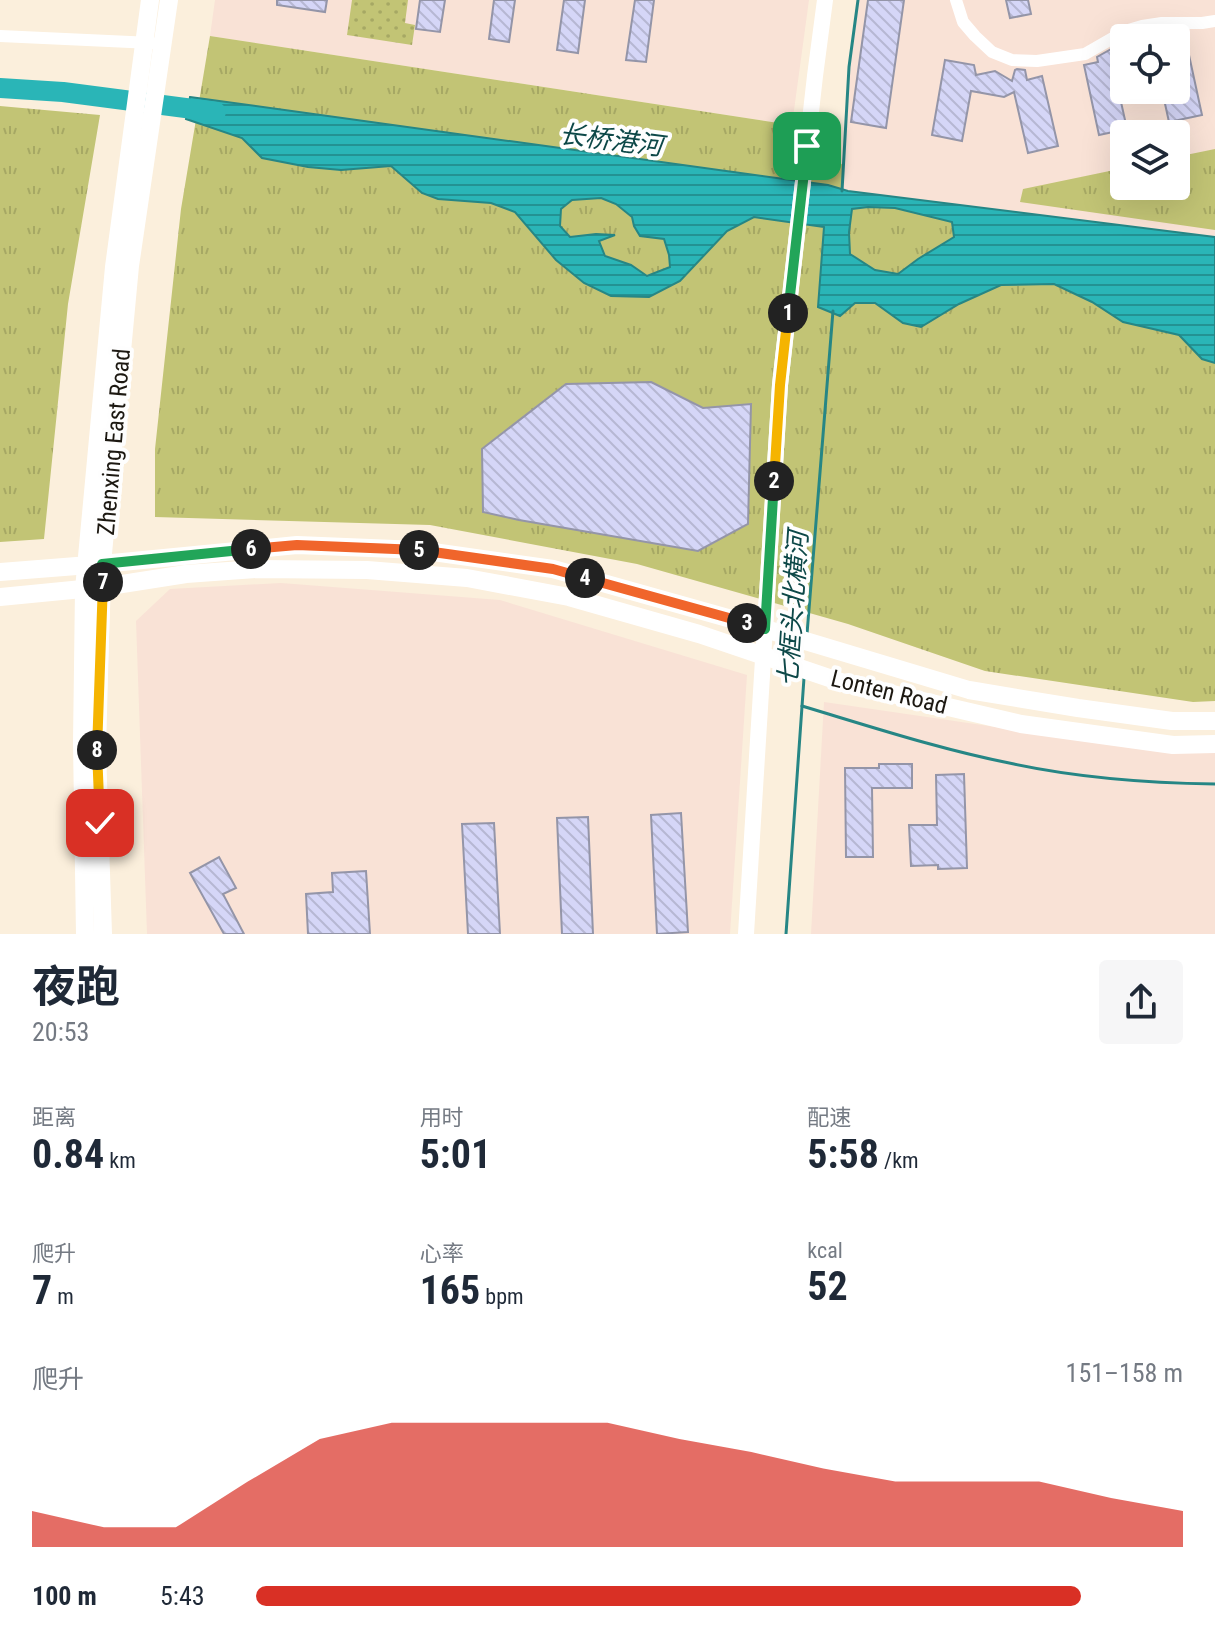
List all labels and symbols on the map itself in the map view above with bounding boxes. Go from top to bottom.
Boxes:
pin [773,112,841,180]
water label: 长桥港河 [558,119,669,162]
pin: 1 [768,293,808,333]
street label: Zhenxing East Road [92,348,136,536]
pin: 2 [754,461,794,501]
water label: 七框头北横河 [773,525,814,688]
pin: 6 [231,529,271,569]
pin: 5 [399,530,439,570]
pin: 4 [565,558,605,598]
pin: 7 [83,562,123,602]
pin: 3 [727,603,767,643]
street label: Lonten Road [828,664,950,720]
pin: 8 [77,730,117,770]
pin [66,789,134,857]

